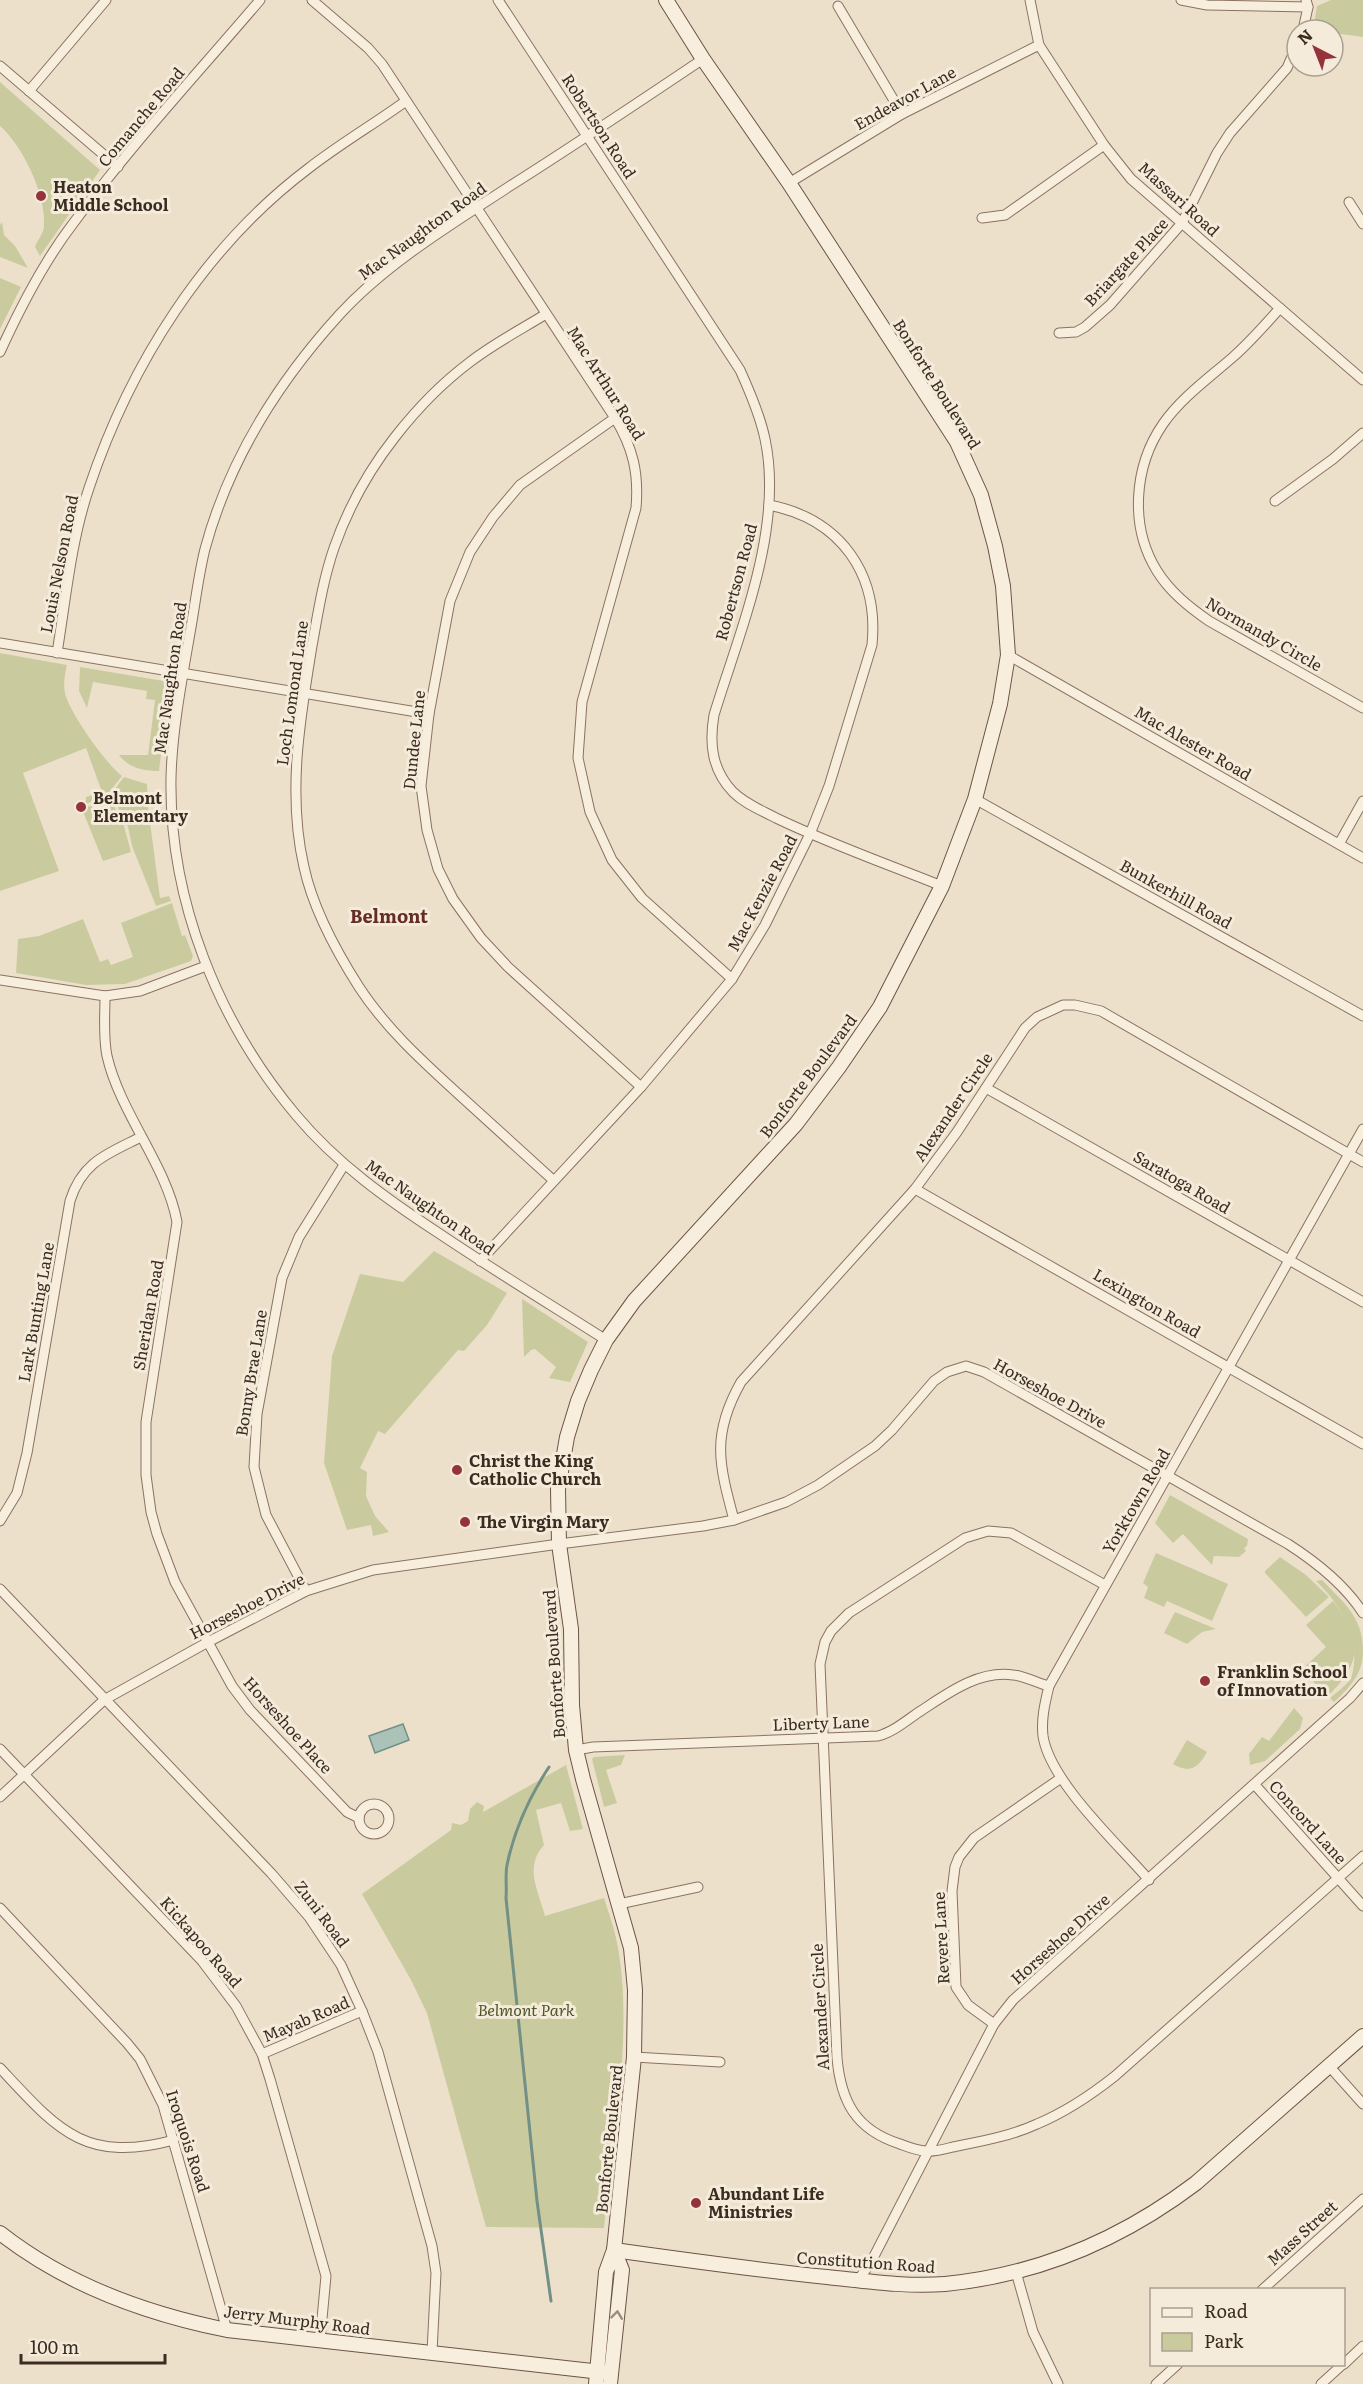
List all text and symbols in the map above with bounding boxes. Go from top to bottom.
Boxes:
north arrow [1285,18,1345,78]
text: N [1291,23,1317,50]
street label: Endeavor Lane [849,59,960,135]
street label: Comanche Road [91,61,189,171]
street label: Robertson Road [557,68,643,183]
street label: Massari Road [1134,155,1226,241]
place label: Heaton Middle School [53,174,169,216]
street label: Mac Naughton Road [352,175,491,285]
marker: Heaton Middle School [34,189,48,203]
street label: Briargate Place [1078,211,1173,311]
street label: Bonforte Boulevard [888,314,988,453]
street label: Mac Arthur Road [562,321,652,444]
street label: Louis Nelson Road [33,492,83,635]
street label: Robertson Road [708,520,762,643]
street label: Normandy Circle [1202,590,1327,676]
street label: Mac Naughton Road [146,600,192,756]
street label: Loch Lomond Lane [269,619,313,767]
street label: Dundee Lane [396,689,430,791]
street label: Mac Alester Road [1130,699,1257,786]
place label: Belmont Elementary [93,785,188,827]
marker: Belmont Elementary [74,800,88,814]
street label: Mac Kenzie Road [720,830,802,955]
street label: Bunkerhill Road [1116,852,1237,934]
district label: Belmont [350,902,428,929]
street label: Bonforte Boulevard [753,1008,862,1142]
street label: Alexander Circle [907,1047,998,1166]
street label: Saratoga Road [1129,1144,1236,1219]
street label: Mac Naughton Road [361,1152,500,1260]
street label: Lark Bunting Lane [11,1240,59,1384]
street label: Sheridan Road [125,1257,169,1372]
street label: Lexington Road [1089,1262,1206,1343]
street label: Bonny Brae Lane [228,1308,272,1438]
street label: Horseshoe Drive [990,1351,1111,1433]
street label: Yorktown Road [1095,1443,1175,1558]
place label: Christ the King Catholic Church [469,1448,601,1490]
marker: Christ the King Catholic Church [450,1463,464,1477]
place label: The Virgin Mary [477,1509,609,1533]
marker: The Virgin Mary [458,1515,472,1529]
street label: Horseshoe Drive [185,1566,308,1644]
street label: Bonforte Boulevard [536,1589,570,1739]
place label: Franklin School of Innovation [1217,1659,1348,1701]
street label: Horseshoe Place [238,1670,339,1778]
marker: Franklin School of Innovation [1198,1674,1212,1688]
street label: Liberty Lane [772,1708,870,1736]
street label: Concord Lane [1264,1774,1353,1869]
street label: Zuni Road [290,1875,356,1952]
street label: Horseshoe Drive [1004,1887,1114,1989]
street label: Kickapoo Road [155,1890,248,1992]
street label: Revere Lane [926,1891,954,1985]
street label: Alexander Circle [804,1943,834,2071]
street label: Mayab Road [258,1989,353,2047]
park label: Belmont Park [478,1997,575,2021]
street label: Bonforte Boulevard [588,2063,628,2214]
street label: Iroquois Road [161,2086,217,2195]
place label: Abundant Life Ministries [708,2181,824,2223]
street label: Mass Street [1261,2194,1342,2270]
marker: Abundant Life Ministries [689,2196,703,2210]
street label: Constitution Road [796,2244,936,2278]
legend [1150,2288,1345,2366]
text: Road [1204,2297,1248,2324]
street label: Jerry Murphy Road [222,2298,372,2340]
one-way arrow [610,2310,623,2319]
scale bar [21,2327,165,2365]
text: Park [1204,2327,1245,2354]
text: 100 m [30,2333,79,2360]

